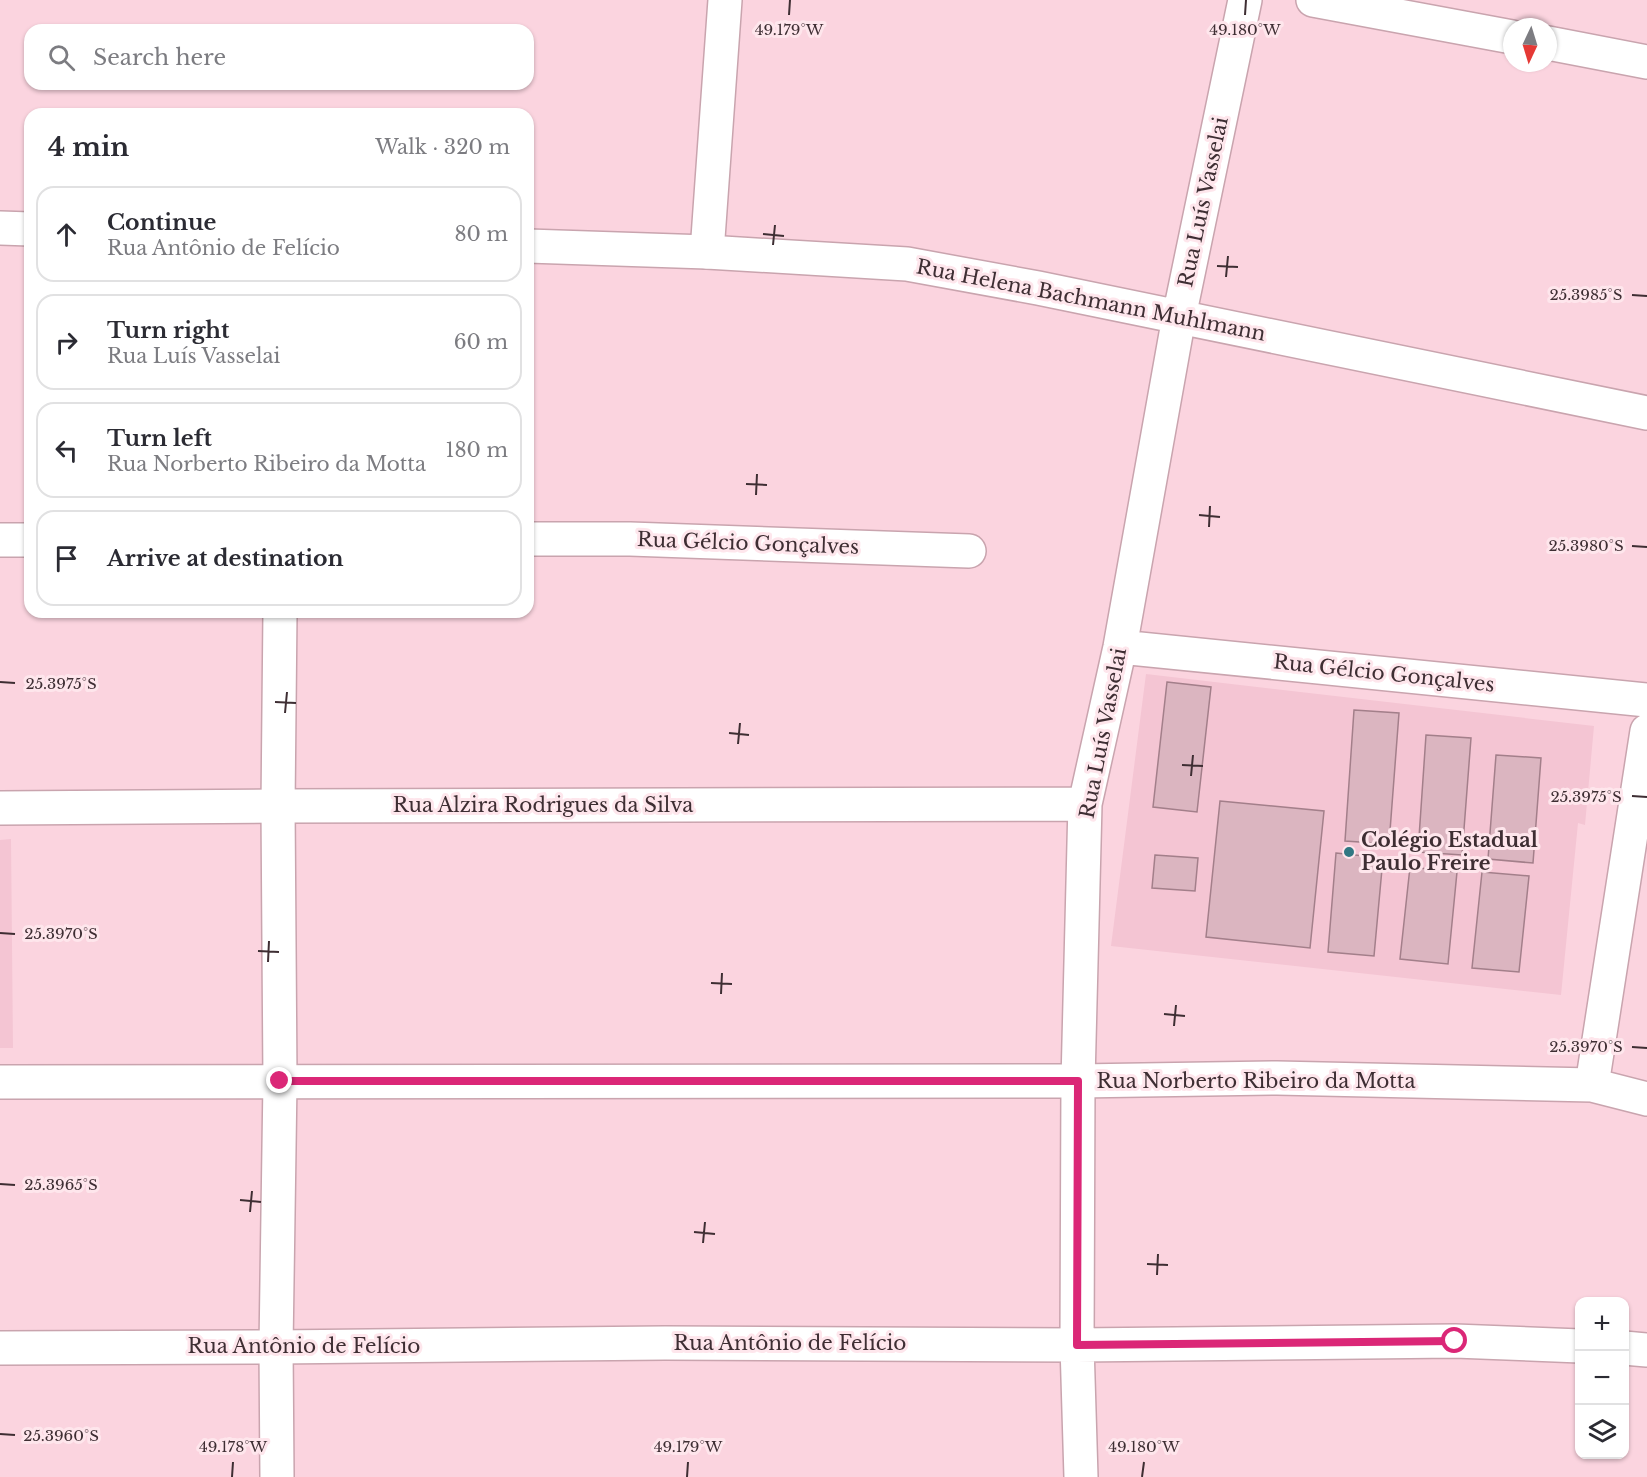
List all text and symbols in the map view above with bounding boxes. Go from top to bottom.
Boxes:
north arrow [1503,18,1557,72]
text: 49.179°W [755,20,824,39]
text: 49.180°W [1209,20,1281,39]
search box [24,24,534,90]
icon: search [45,41,78,74]
text: Search here [93,44,226,71]
street label: Rua Luís Vasselai [1173,115,1233,289]
text: 4 min [48,131,129,163]
text: Walk · 320 m [375,135,510,159]
text: Continue [107,209,216,236]
icon: ahead [50,218,83,251]
text: 80 m [454,222,508,246]
text: Rua Antônio de Felício [107,236,340,260]
street label: Rua Helena Bachmann Muhlmann [914,254,1268,346]
text: 25.3985°S [1550,285,1622,304]
text: Turn right [107,317,229,344]
icon: right [50,326,83,359]
text: 60 m [454,330,508,354]
text: Rua Luís Vasselai [107,344,280,368]
text: Turn left [107,425,212,452]
icon: left [50,434,83,467]
text: 180 m [445,438,508,462]
text: Rua Norberto Ribeiro da Motta [107,452,426,476]
street label: Rua Gélcio Gonçalves [637,527,859,559]
text: 25.3980°S [1548,536,1624,555]
icon: arrive [50,542,83,575]
text: Arrive at destination [107,545,344,572]
street label: Rua Luís Vasselai [1075,645,1131,820]
street label: Rua Gélcio Gonçalves [1272,649,1496,697]
text: 25.3975°S [25,674,97,693]
text: 25.3975°S [1550,787,1622,806]
street label: Rua Alzira Rodrigues da Silva [393,793,694,817]
place label: Colégio Estadual Paulo Freire [1361,828,1538,875]
marker: Colégio Estadual Paulo Freire [1342,845,1356,859]
text: 25.3970°S [24,924,98,943]
text: 25.3970°S [1549,1037,1623,1056]
route end [266,1067,292,1093]
street label: Rua Norberto Ribeiro da Motta [1097,1069,1416,1093]
text: 25.3965°S [24,1175,98,1194]
map controls [1575,1297,1629,1459]
button: + [1575,1297,1629,1351]
route start [1441,1327,1467,1353]
street label: Rua Antônio de Felício [674,1331,906,1355]
street label: Rua Antônio de Felício [188,1334,420,1358]
button: − [1575,1351,1629,1405]
button: layers [1575,1405,1629,1459]
text: 25.3960°S [23,1426,99,1445]
text: 49.178°W [199,1437,267,1456]
text: 49.179°W [654,1437,723,1456]
text: 49.180°W [1108,1437,1180,1456]

